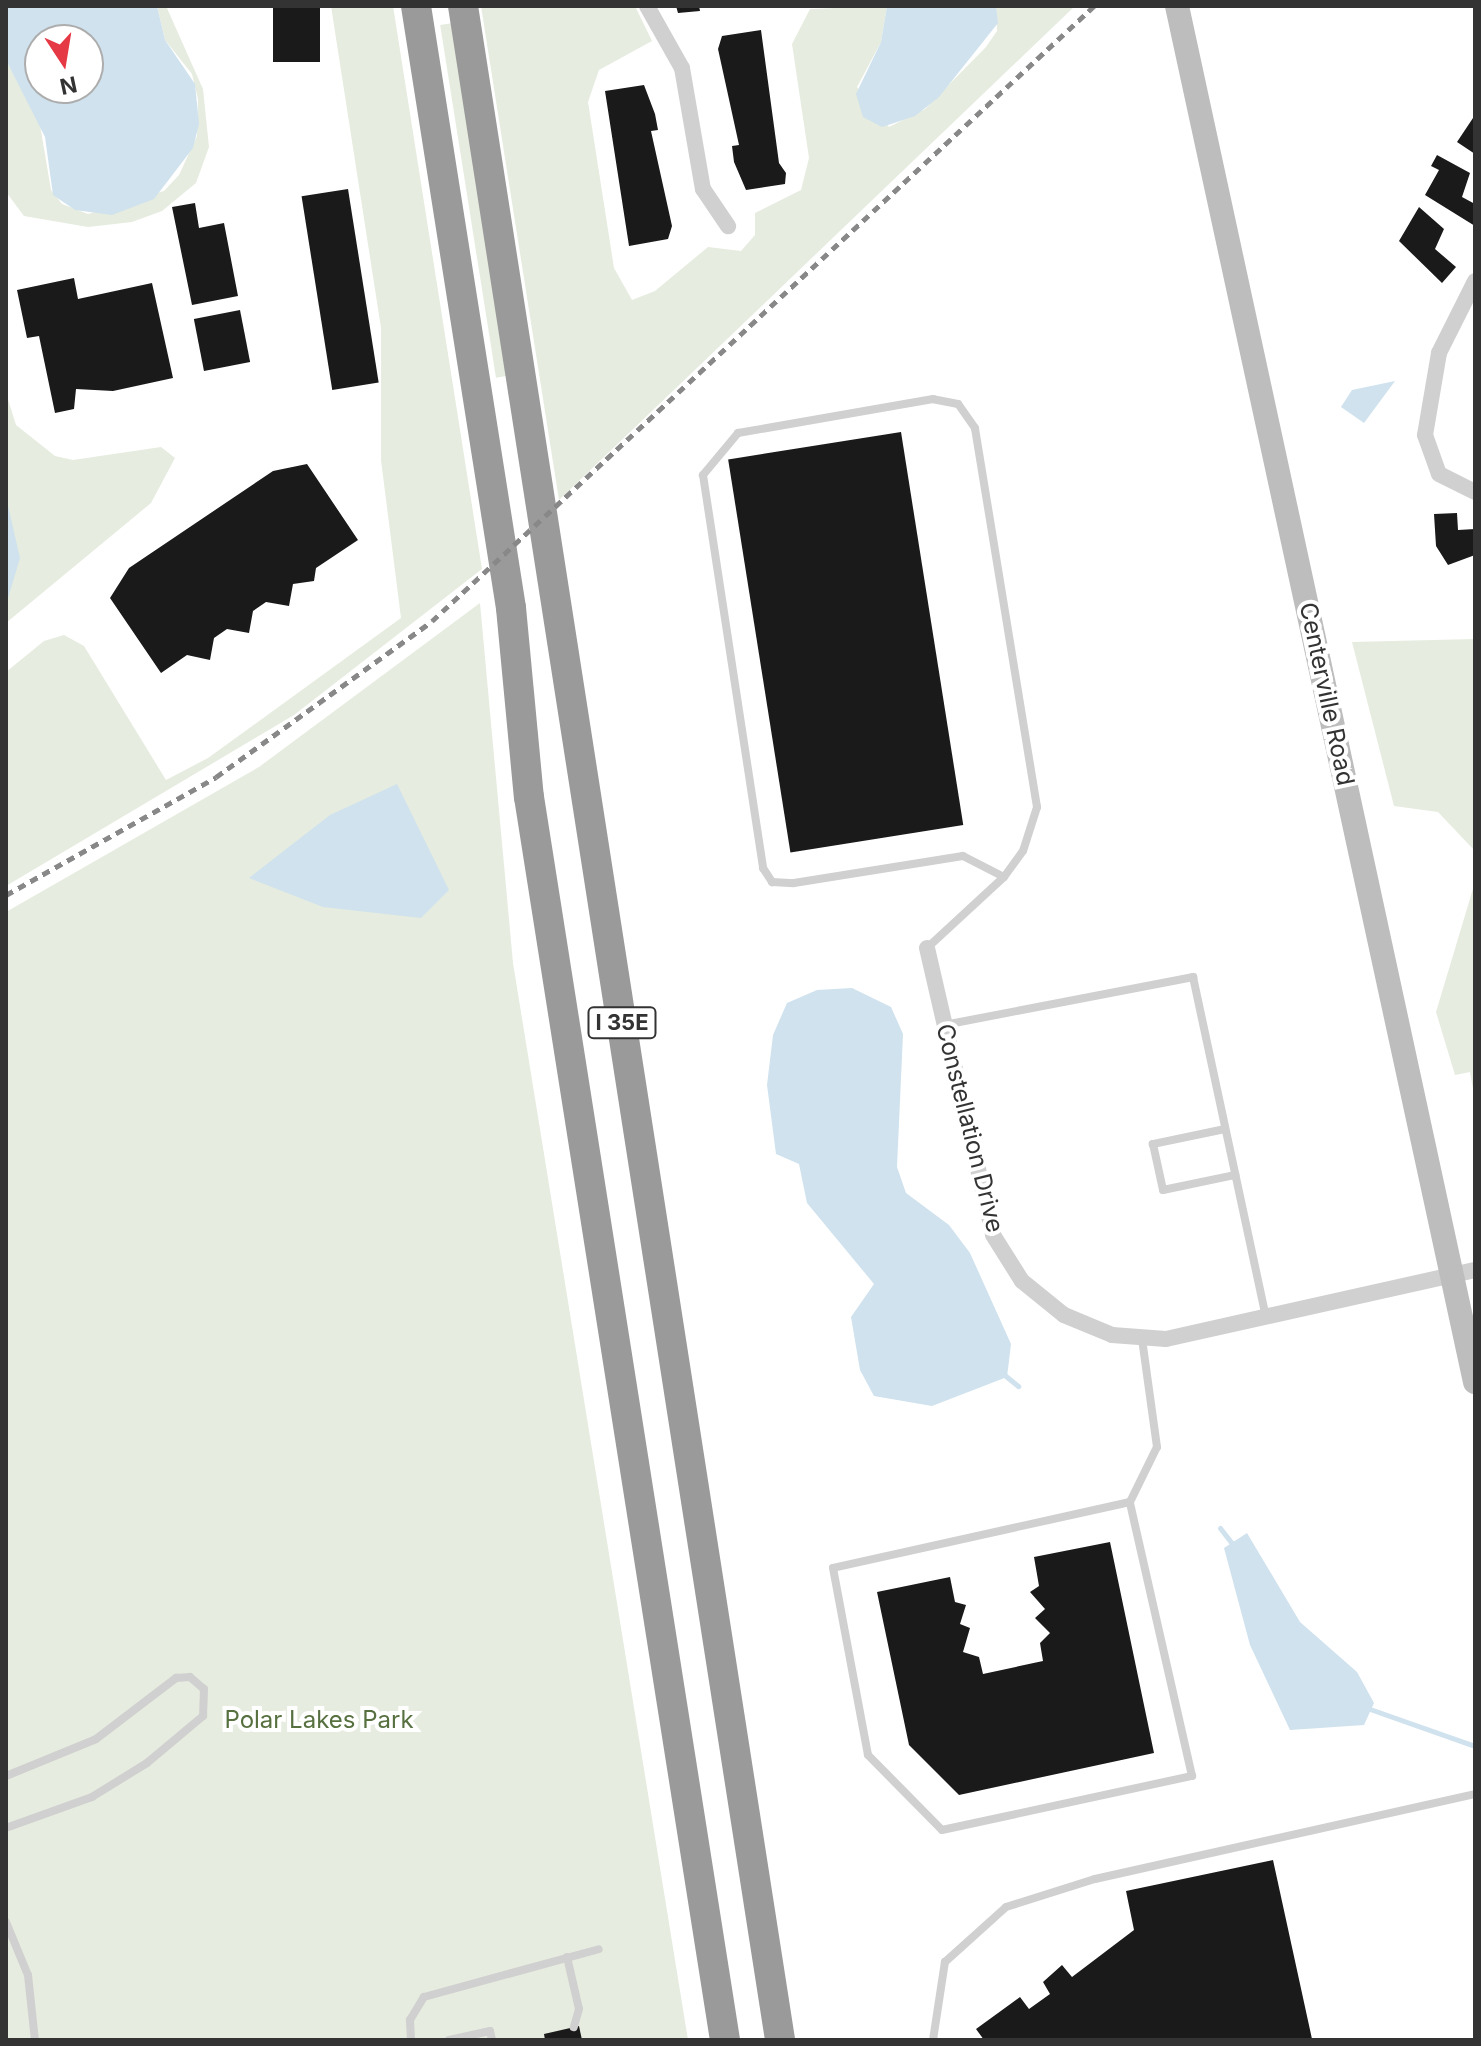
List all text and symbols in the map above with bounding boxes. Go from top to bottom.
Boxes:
north arrow [24,24,104,104]
text: N [58,71,79,100]
street label: Centerville Road [1294,600,1360,788]
road number: I 35E [586,1005,658,1041]
street label: Constellation Drive [930,1021,1010,1235]
park label: Polar Lakes Park [224,1706,414,1734]

